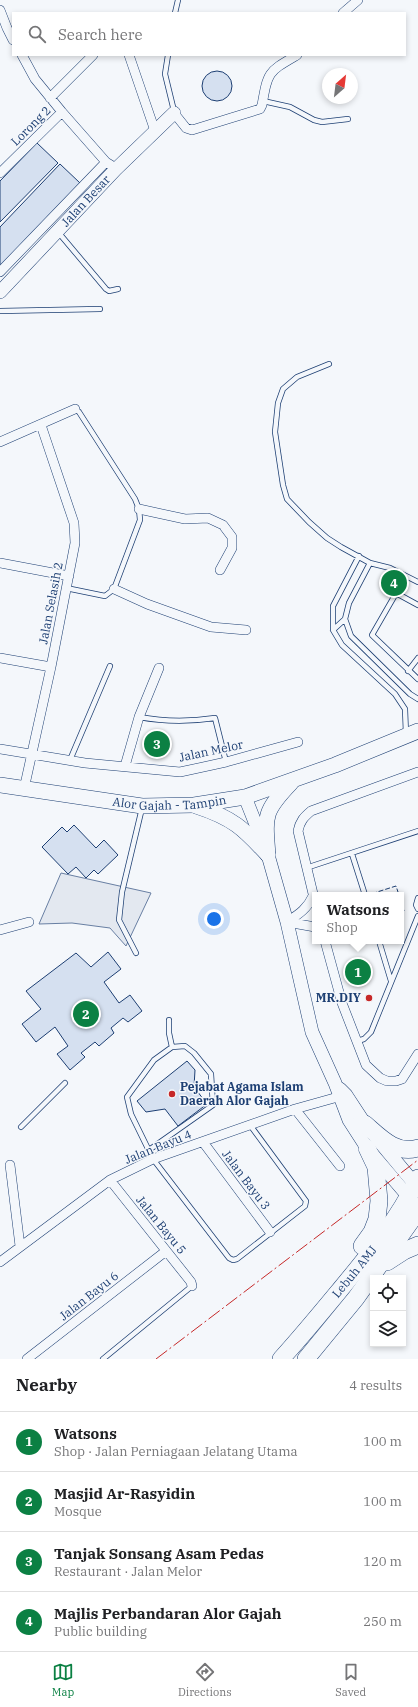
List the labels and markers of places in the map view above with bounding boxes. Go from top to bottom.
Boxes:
pin: 4 [381,568,407,598]
pin: 3 [144,729,170,759]
pin: 1 [345,957,371,987]
place label: MR.DIY [316,990,361,1005]
marker: MR.DIY [364,993,374,1003]
pin: 2 [73,999,99,1029]
place label: Pejabat Agama Islam Daerah Alor Gajah [180,1079,304,1108]
marker: Pejabat Agama Islam Daerah Alor Gajah [167,1089,177,1099]

